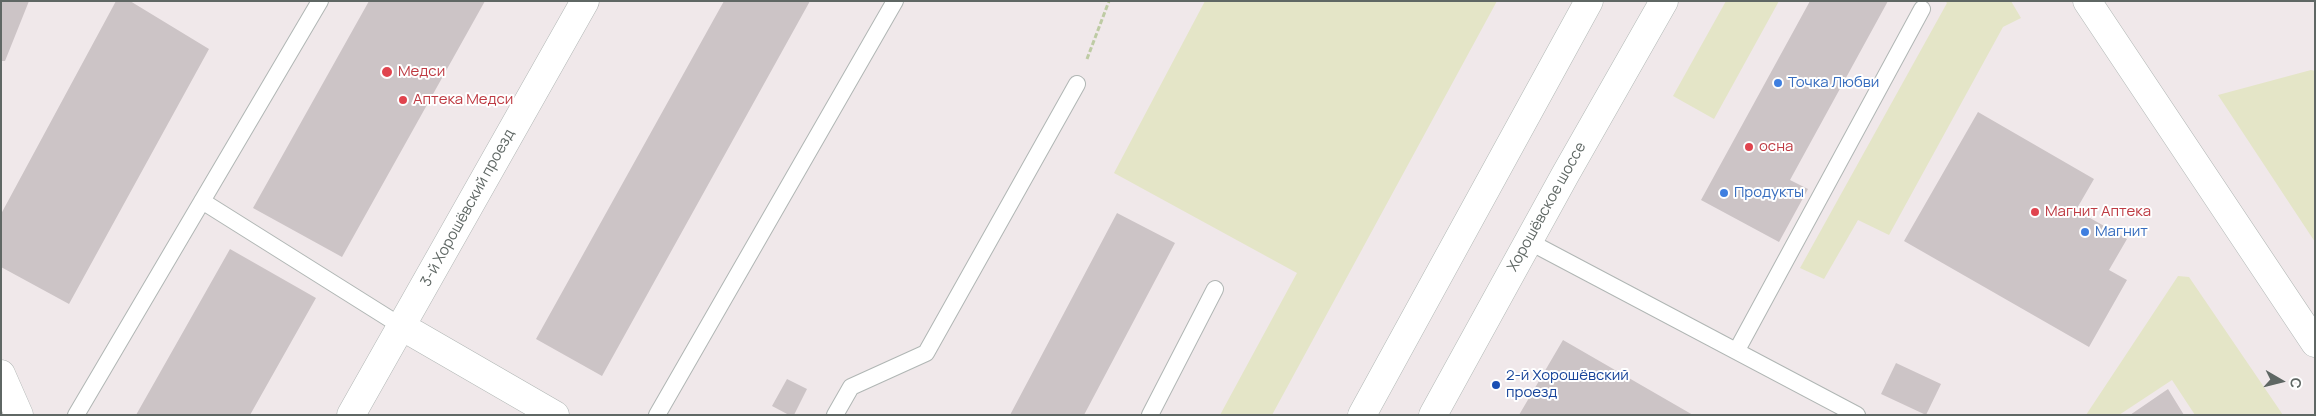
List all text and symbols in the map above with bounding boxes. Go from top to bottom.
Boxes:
place label: Медси [398,63,445,81]
marker: Медси [380,65,394,79]
place label: Точка Любви [1788,74,1879,92]
marker: Точка Любви [1772,77,1784,89]
place label: Аптека Медси [413,91,513,109]
marker: Аптека Медси [397,94,409,106]
street label: 3-й Хорошёвский проезд [417,126,519,290]
place label: осна [1759,138,1793,156]
street label: Хорошёвское шоссе [1504,139,1590,275]
marker: осна [1743,141,1755,153]
place label: Продукты [1734,184,1804,202]
marker: Продукты [1718,187,1730,199]
place label: Магнит Аптека [2045,203,2151,221]
marker: Магнит Аптека [2029,206,2041,218]
place label: Магнит [2095,223,2148,241]
marker: Магнит [2079,226,2091,238]
north arrow [2256,356,2306,406]
place label: 2-й Хорошёвский проезд [1506,367,1629,402]
text: С [2286,377,2306,390]
marker: 2-й Хорошёвский проезд [1490,379,1502,391]

